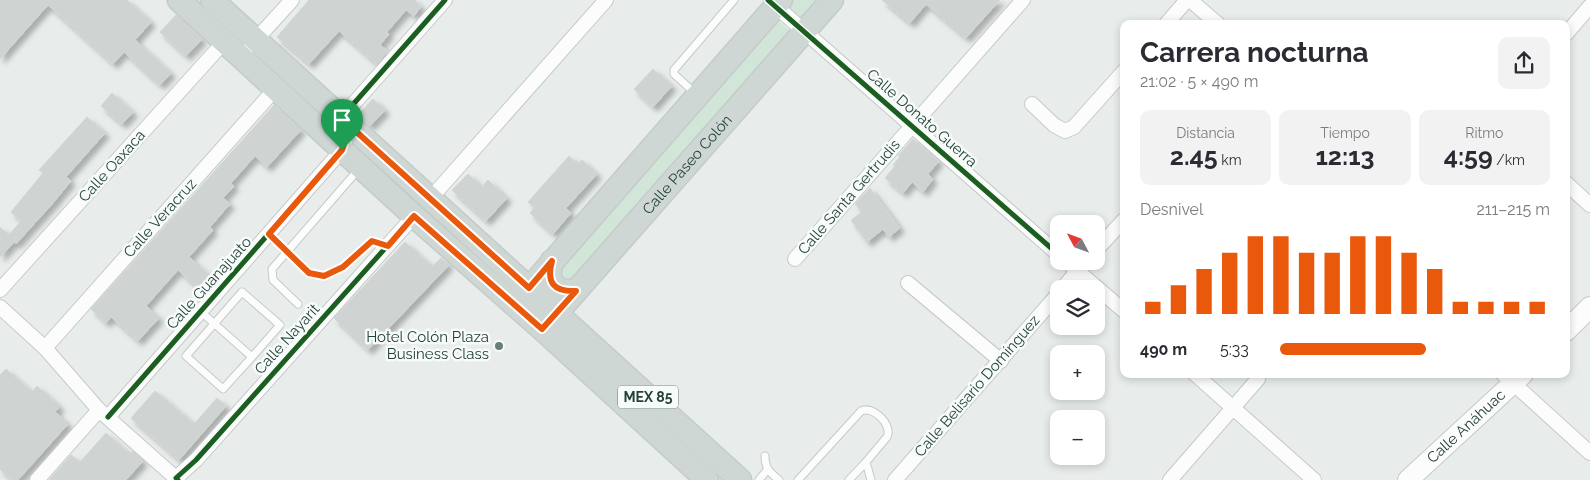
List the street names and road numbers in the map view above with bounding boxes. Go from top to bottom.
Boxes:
street label: Calle Donato Guerra [863,65,981,171]
street label: Calle Paseo Colón [639,111,736,218]
street label: Calle Oaxaca [75,126,149,206]
street label: Calle Santa Gertrudis [794,136,904,258]
street label: Calle Veracruz [120,175,200,261]
street label: Calle Guanajuato [163,233,255,333]
street label: Calle Nayarit [251,300,323,378]
street label: Calle Belisario Domínguez [911,311,1043,461]
road number: MEX 85 [618,386,678,408]
street label: Calle Anáhuac [1423,386,1509,467]

